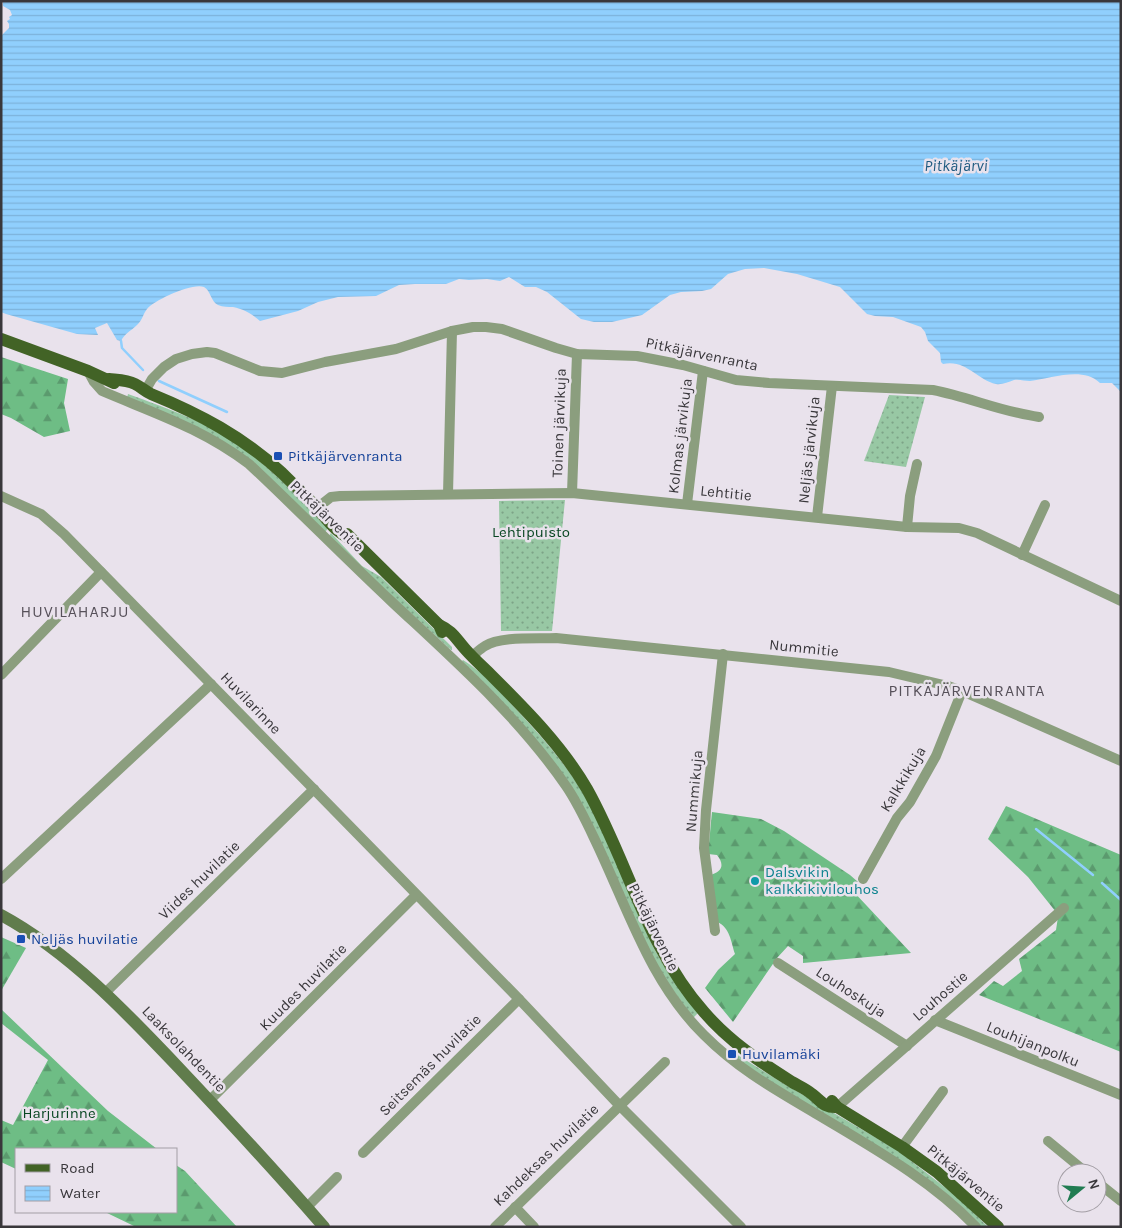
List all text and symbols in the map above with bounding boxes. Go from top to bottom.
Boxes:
water label: Pitkäjärvi [924,156,988,175]
street label: Pitkäjärvenranta [644,333,760,375]
street label: Toinen järvikuja [548,368,570,478]
street label: Kolmas järvikuja [664,377,696,495]
street label: Neljäs järvikuja [794,396,824,504]
place label: Pitkäjärvenranta [288,447,402,465]
marker: Pitkäjärvenranta [272,450,284,462]
street label: Pitkäjärventie [286,476,368,556]
street label: Lehtitie [699,481,753,505]
park label: Lehtipuisto [492,523,570,541]
district label: HUVILAHARJU [21,602,129,621]
street label: Nummitie [768,635,840,661]
street label: Huvilarinne [217,668,285,738]
district label: PITKÄJÄRVENRANTA [888,681,1046,700]
street label: Kalkkikuja [876,743,930,815]
street label: Nummikuja [681,749,707,833]
street label: Viides huvilatie [155,837,243,923]
place label: Dalsvikin kalkkikivilouhos [765,863,879,898]
marker: Dalsvikin kalkkikivilouhos [749,875,761,887]
street label: Pitkäjärventie [625,880,683,974]
place label: Neljäs huvilatie [31,930,138,948]
marker: Neljäs huvilatie [15,933,27,945]
street label: Kuudes huvilatie [256,940,350,1034]
street label: Louhoskuja [813,963,889,1021]
street label: Louhostie [909,967,971,1025]
street label: Laaksolahdentie [138,1002,230,1096]
street label: Seitsemäs huvilatie [375,1010,485,1120]
street label: Louhijanpolku [984,1017,1082,1071]
place label: Huvilamäki [742,1045,821,1063]
marker: Huvilamäki [726,1048,738,1060]
street label: Kahdeksas huvilatie [490,1100,602,1210]
park label: Harjurinne [22,1104,96,1122]
street label: Pitkäjärventie [924,1140,1008,1216]
legend [15,1148,178,1213]
text: Road [60,1159,95,1177]
north arrow [1057,1163,1107,1213]
text: N [1084,1177,1104,1192]
text: Water [60,1184,101,1202]

